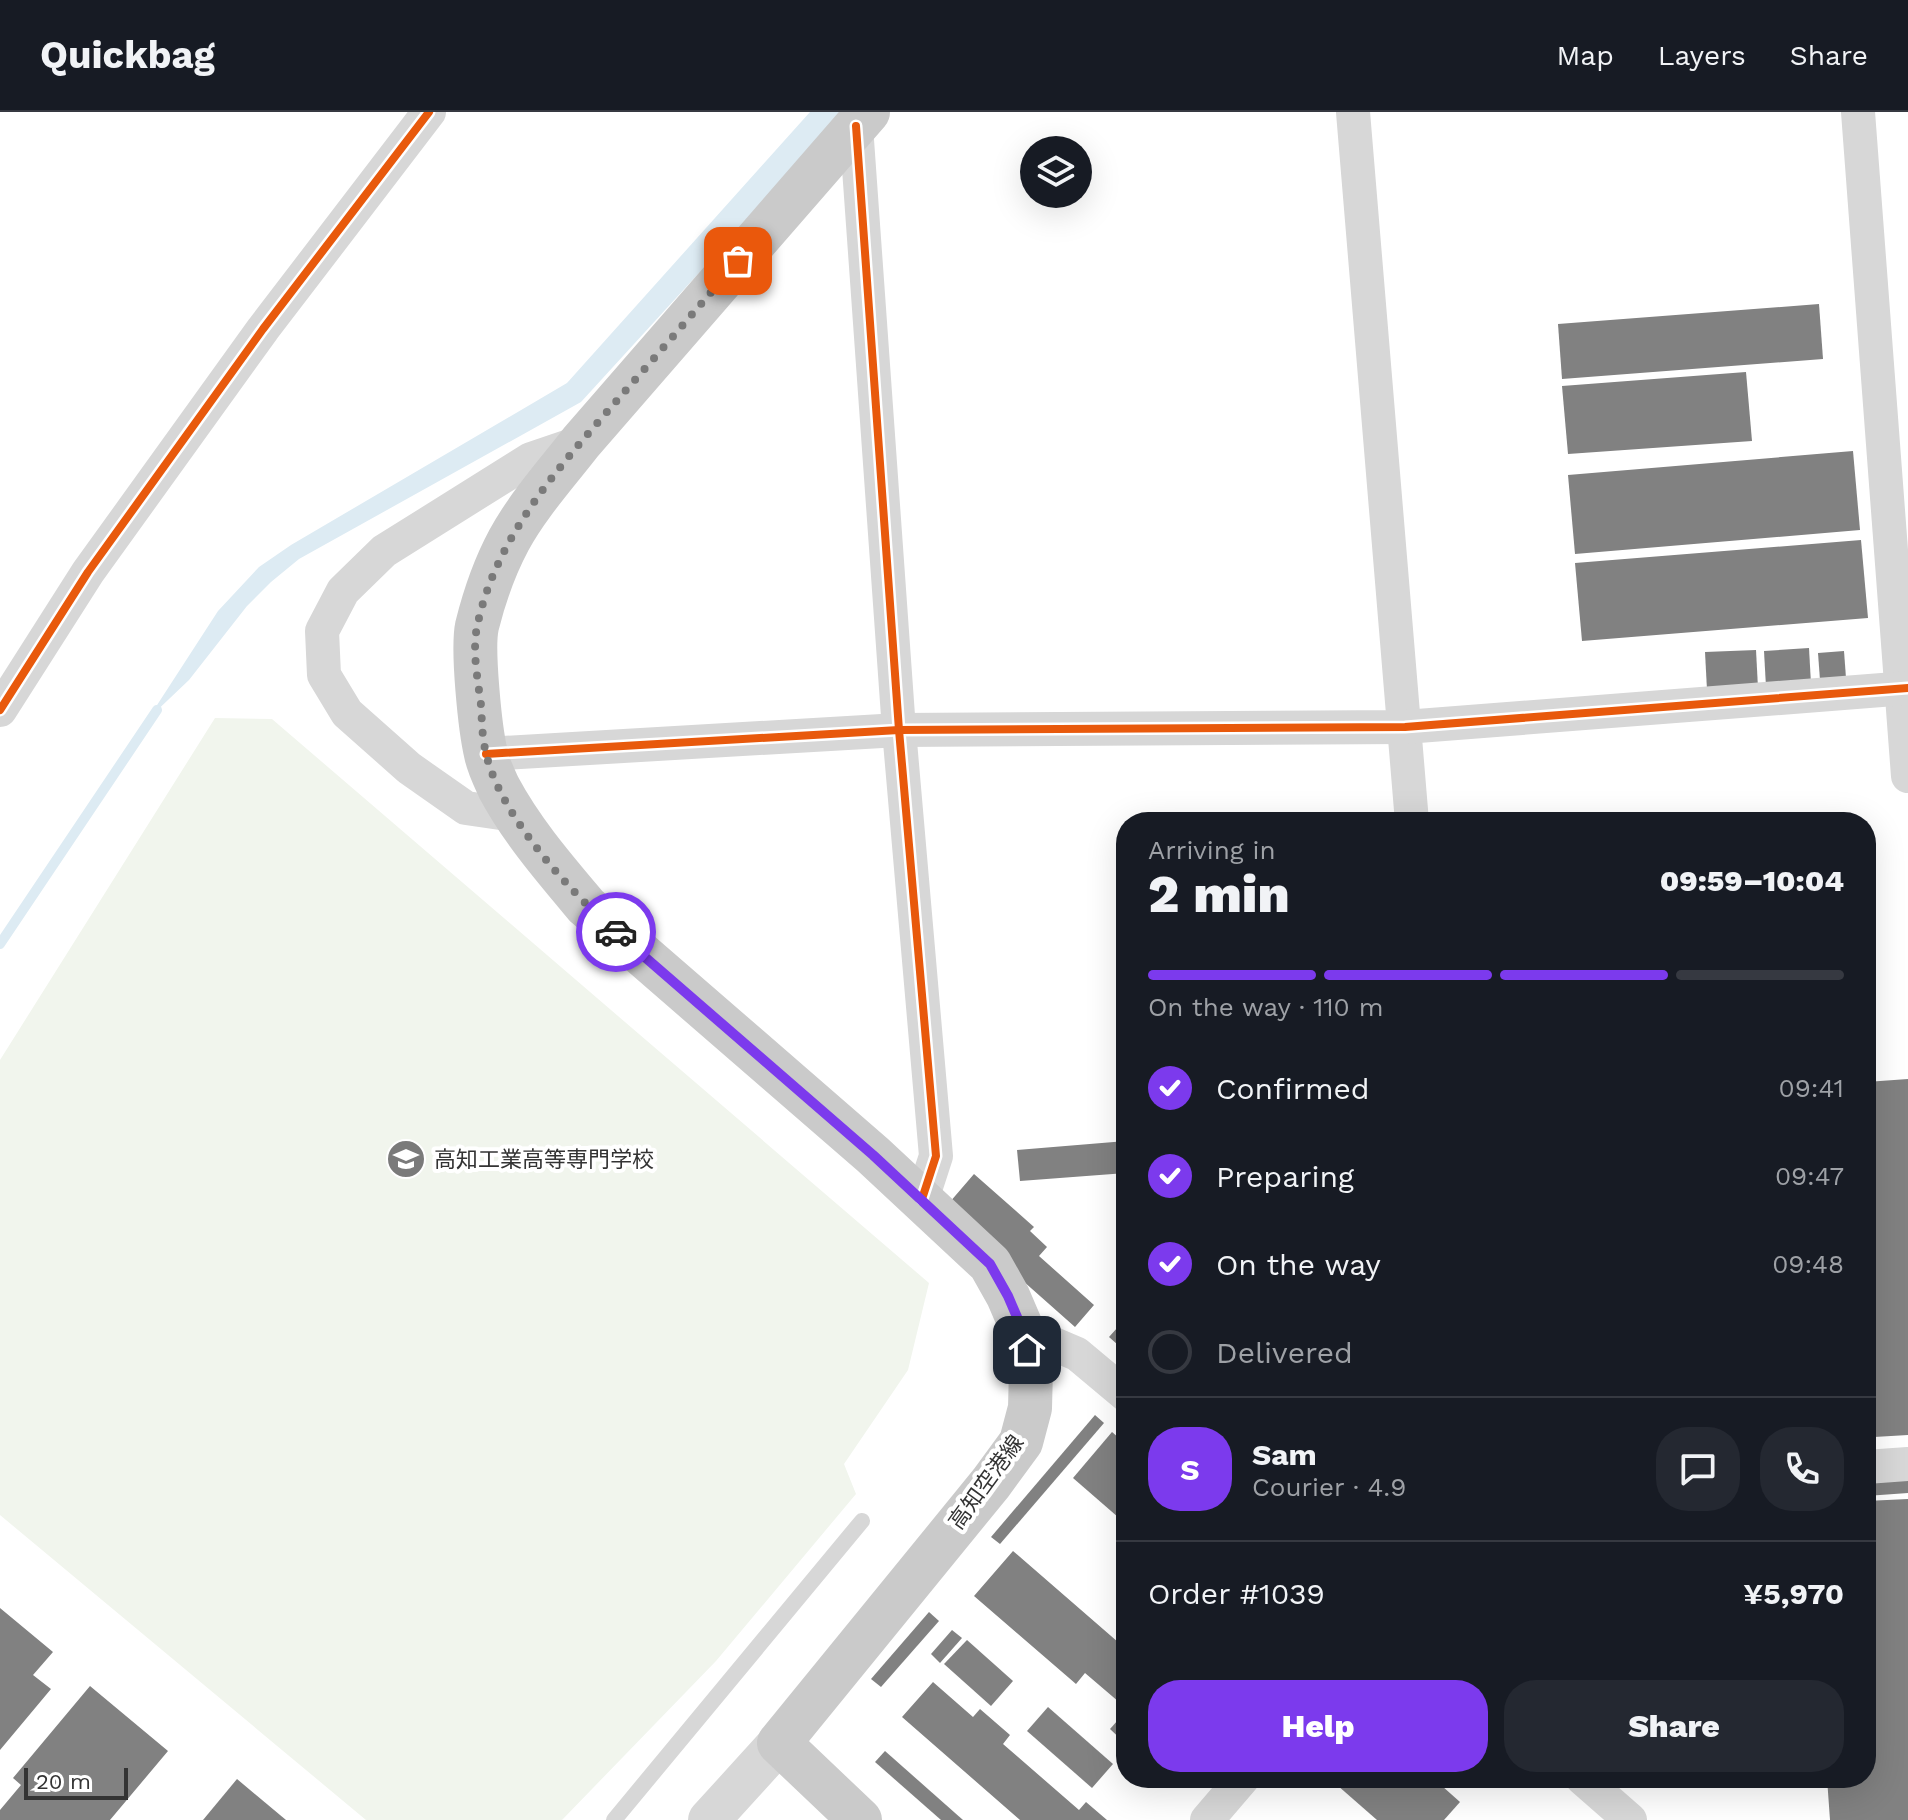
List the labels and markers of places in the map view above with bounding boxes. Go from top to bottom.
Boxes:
pin [704,227,772,295]
school or university icon: 高知工業高等専門学校 [385,1138,427,1180]
place label: 高知工業高等専門学校 [434,1147,654,1172]
pin [993,1316,1061,1384]

